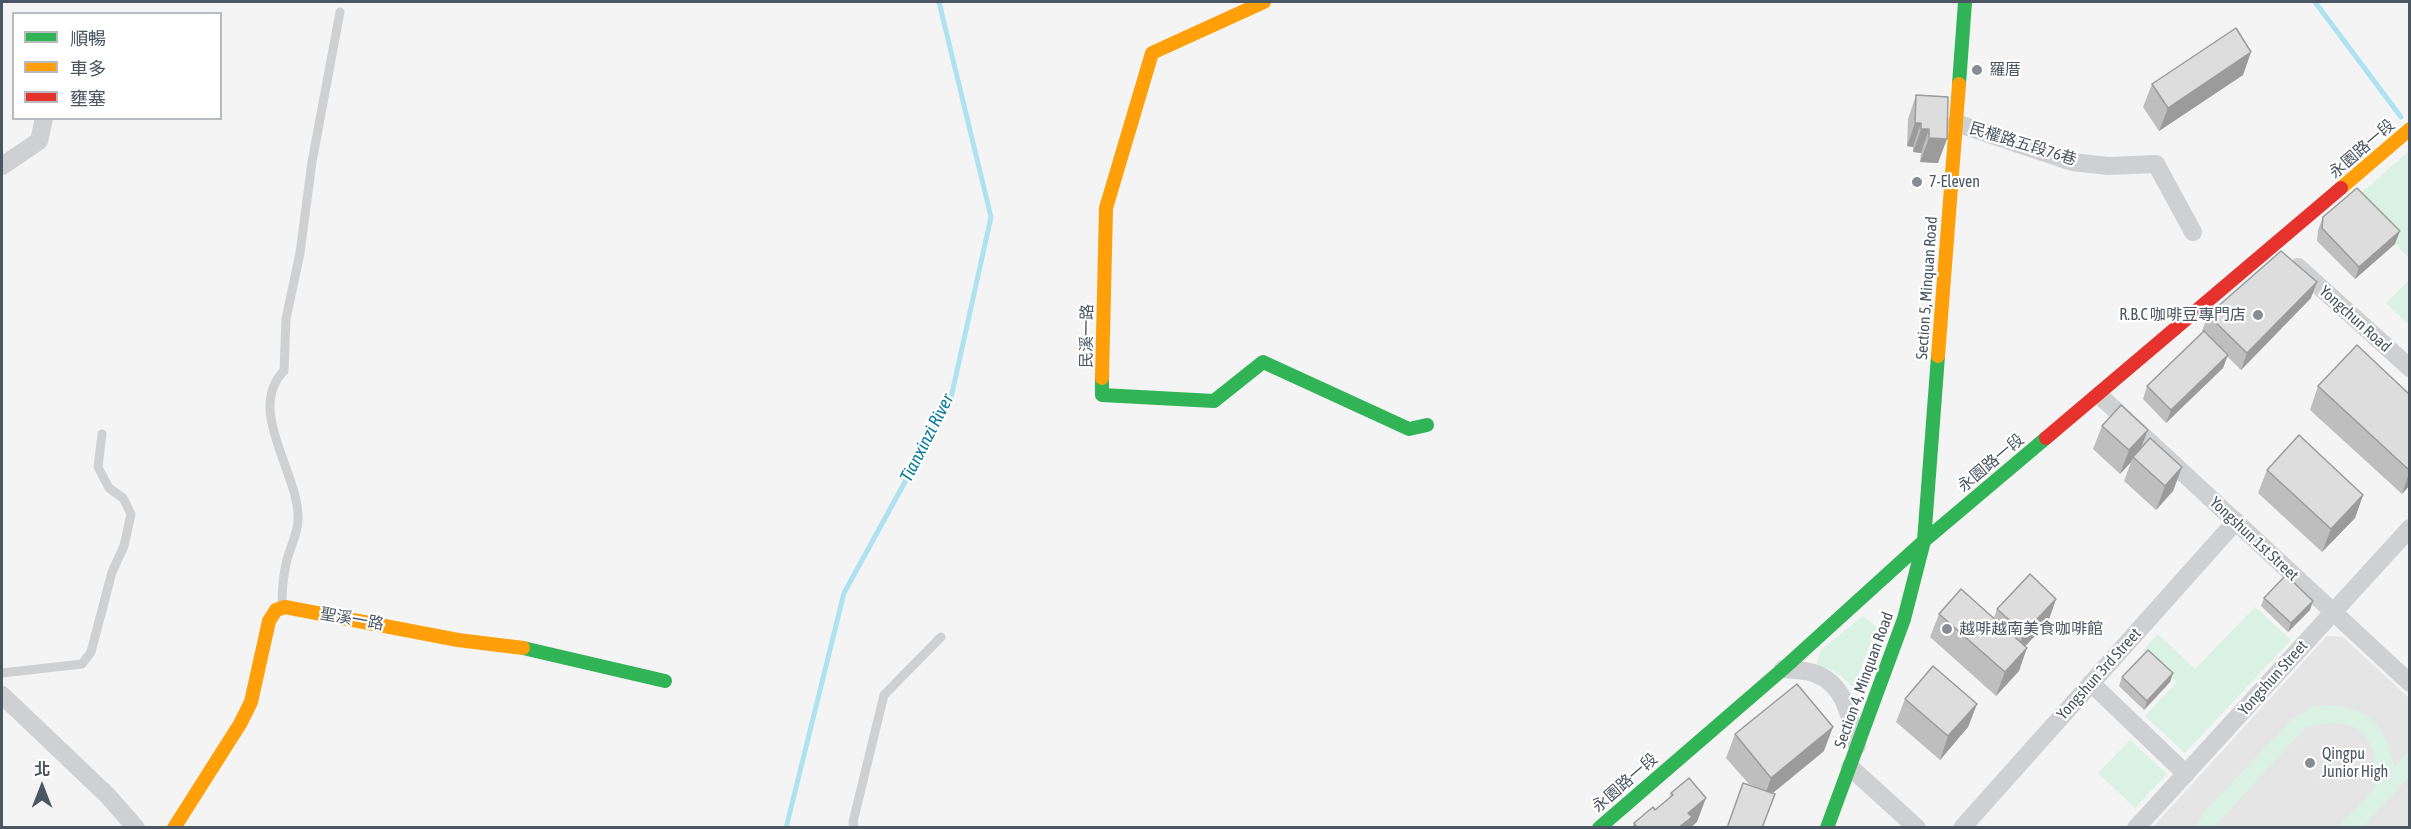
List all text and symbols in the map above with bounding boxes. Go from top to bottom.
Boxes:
legend [12,12,222,120]
text: 順暢 [70,28,106,49]
text: 車多 [70,58,106,79]
place label: 羅厝 [1989,60,2021,80]
marker: 羅厝 [1970,63,1984,77]
text: 壅塞 [70,88,106,109]
street label: 永園路一段 [2326,116,2398,182]
street label: 民權路五段76巷 [1967,119,2079,169]
place label: 7-Eleven [1929,172,1980,192]
marker: 7-Eleven [1910,175,1924,189]
street label: Section 5, Minquan Road [1912,216,1942,360]
street label: Yongchun Road [2315,282,2395,356]
street label: 民溪一路 [1077,304,1097,368]
place label: R.B.C 咖啡豆專門店 [2119,305,2246,325]
marker: R.B.C 咖啡豆專門店 [2251,308,2265,322]
water label: Tianxinzi River [896,390,958,486]
street label: 永園路一段 [1954,430,2028,496]
street label: Yongshun 1st Street [2206,493,2302,585]
street label: 聖溪一路 [319,604,385,634]
street label: Section 4, Minquan Road [1830,609,1898,751]
place label: 越啡越南美食咖啡館 [1959,619,2103,639]
marker: 越啡越南美食咖啡館 [1940,622,1954,636]
street label: Yongshun 3rd Street [2053,624,2145,724]
street label: Yongshun Street [2234,636,2312,720]
place label: Qingpu Junior High [2322,744,2388,782]
street label: 永園路一段 [1589,750,1661,816]
marker: Qingpu Junior High [2303,756,2317,770]
north arrow [12,757,72,817]
text: 北 [34,760,50,778]

